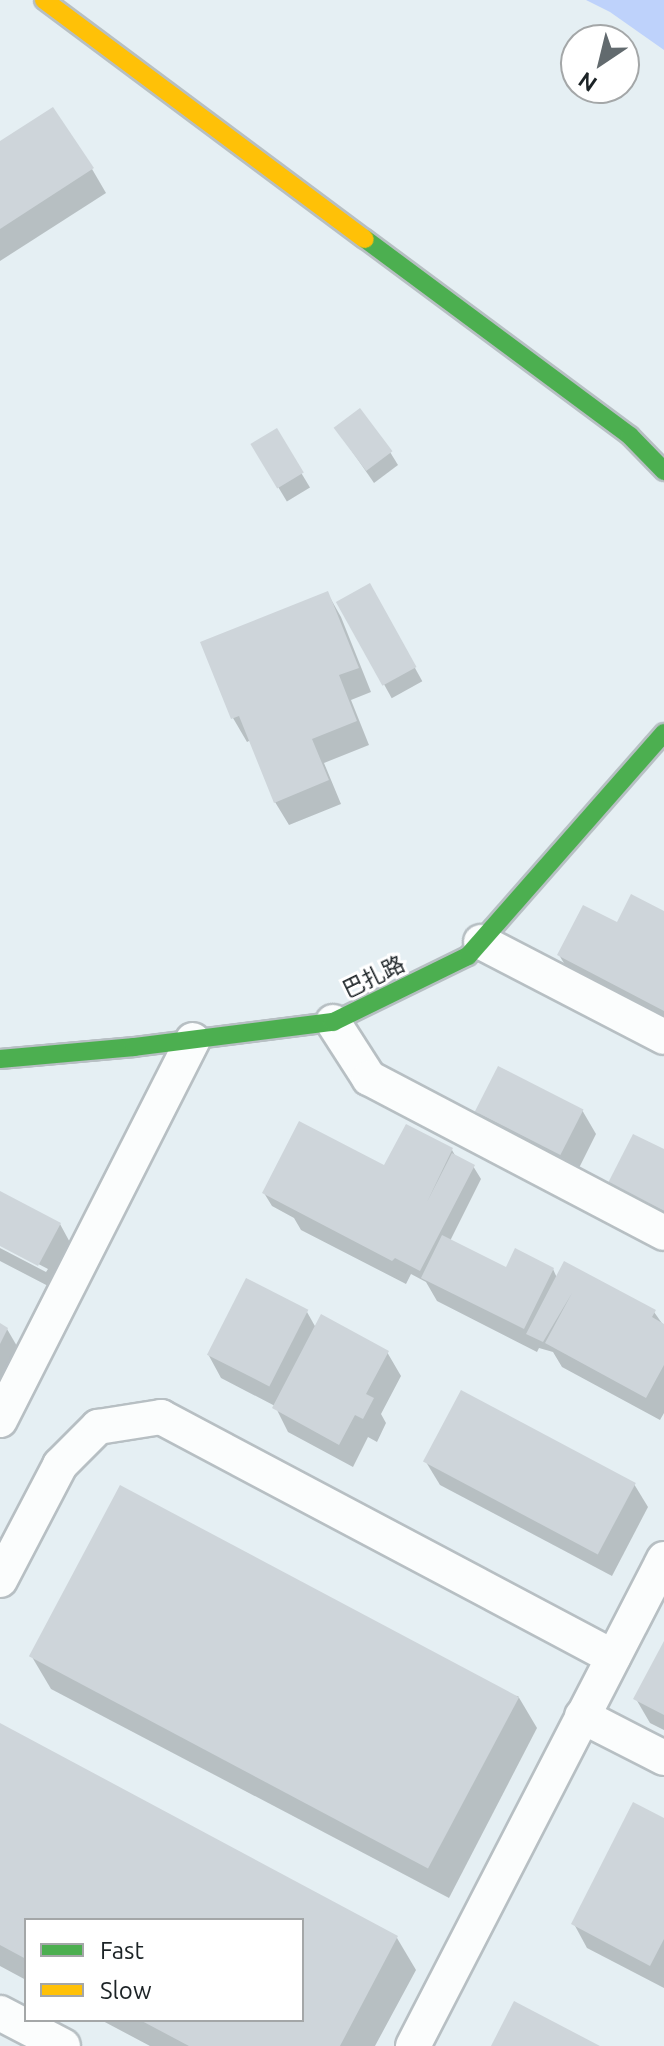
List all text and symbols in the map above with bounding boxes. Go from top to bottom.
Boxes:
north arrow [560,24,640,104]
text: N [573,67,601,97]
street label: 巴扎路 [338,950,408,1002]
legend [24,1918,304,2022]
text: Fast [100,1937,144,1964]
text: Slow [100,1977,152,2004]

